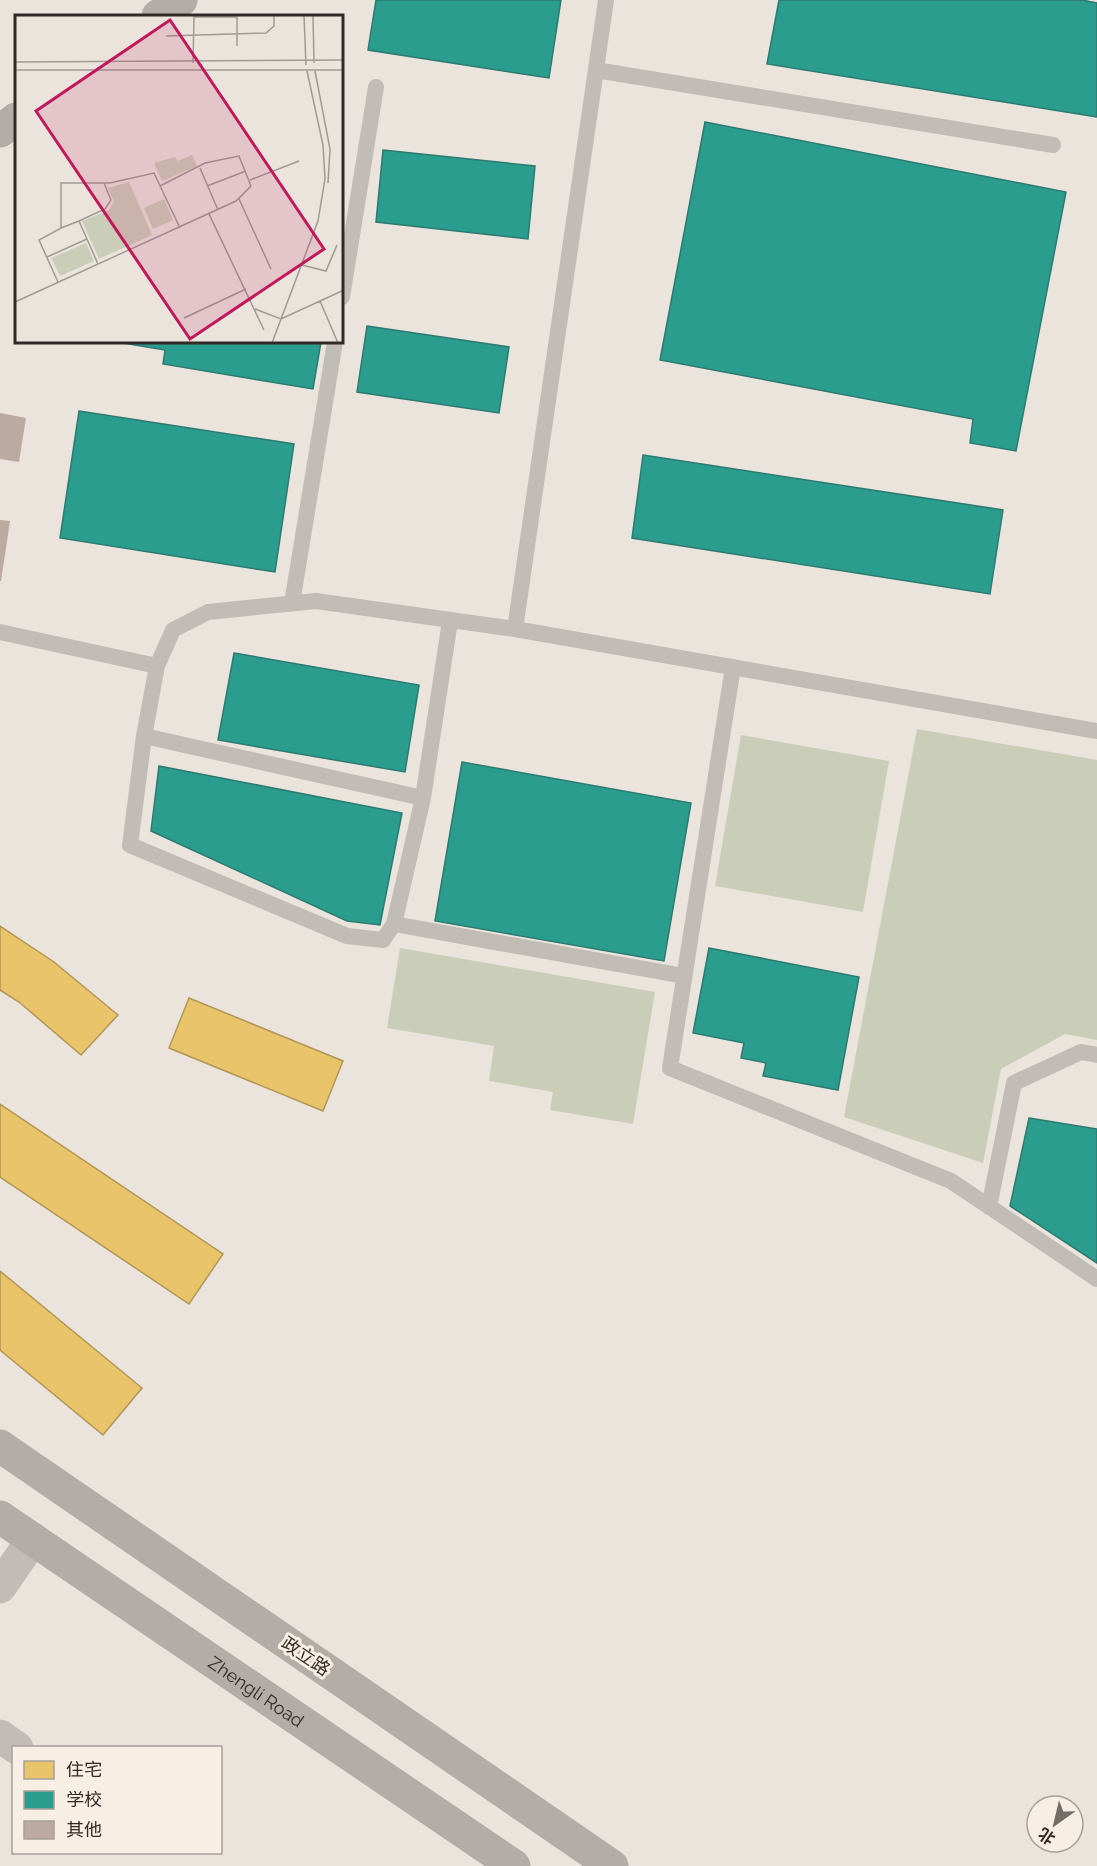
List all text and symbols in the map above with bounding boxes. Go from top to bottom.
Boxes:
inset map [15,15,344,344]
street label: 政立路 [278,1632,334,1680]
street label: Zhengli Road [205,1651,308,1731]
legend [12,1746,222,1854]
text: 住宅 [66,1759,102,1780]
text: 学校 [66,1789,102,1810]
north arrow [1025,1794,1085,1854]
text: 其他 [66,1819,102,1840]
text: 北 [1035,1824,1059,1848]

